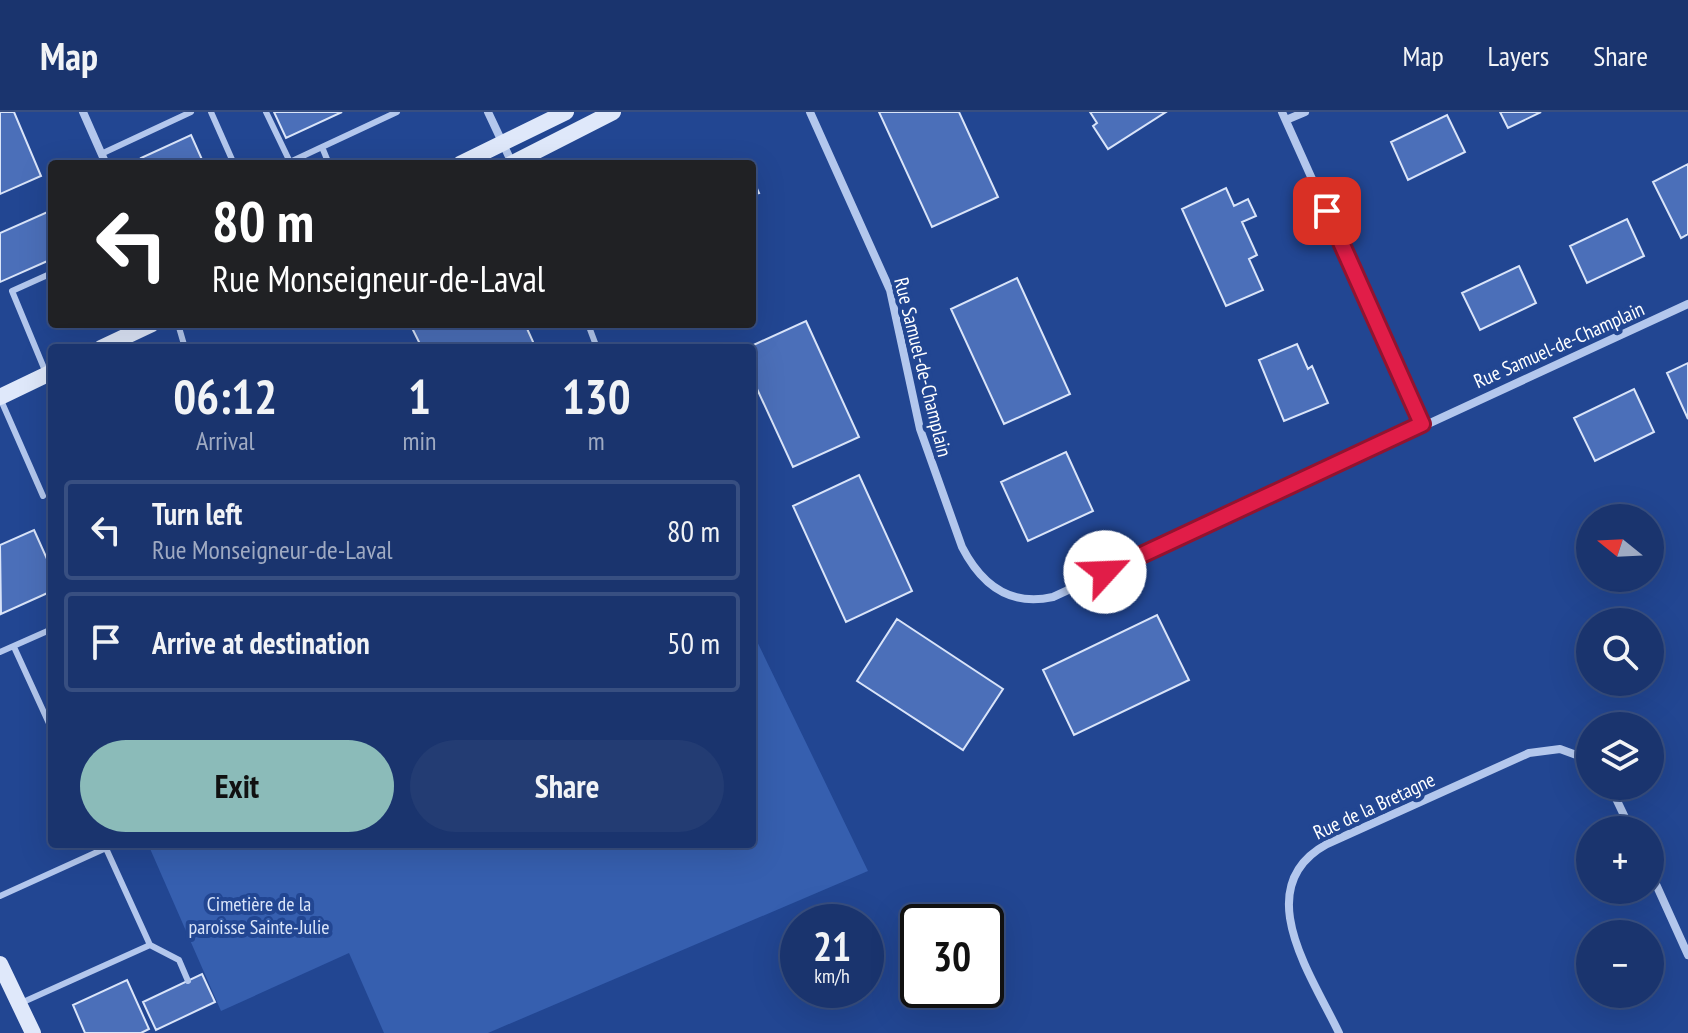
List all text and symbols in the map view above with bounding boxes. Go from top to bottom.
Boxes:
text: Map [40,31,98,80]
text: Map [1402,37,1444,74]
text: Layers [1488,37,1549,74]
text: Share [1593,37,1648,74]
pin [1293,177,1361,245]
text: 80 m [212,185,314,257]
icon: arrive [1305,189,1349,233]
icon: left [80,192,184,296]
text: Rue Monseigneur-de-Laval [212,255,545,302]
street label: Rue Samuel-de-Champlain [888,275,958,459]
street label: Rue Samuel-de-Champlain [1470,296,1648,394]
text: 06:12 [173,365,277,427]
text: 1 [408,365,431,427]
text: 130 [562,365,631,427]
text: Arrival [196,424,255,457]
text: min [402,424,436,457]
text: m [588,424,605,457]
text: Turn left [152,494,242,533]
north arrow [1576,504,1664,592]
map controls [1576,504,1664,1008]
icon: left [84,508,128,552]
text: 80 m [667,511,720,550]
position arrow [1063,530,1147,614]
text: Rue Monseigneur-de-Laval [152,533,393,566]
button: search [1576,608,1664,696]
icon: arrive [84,620,128,664]
text: Arrive at destination [152,623,370,662]
text: 50 m [667,623,720,662]
button: layers [1576,712,1664,800]
button: Exit [80,740,394,832]
button: Share [410,740,724,832]
street label: Rue de la Bretagne [1309,766,1439,846]
button: + [1576,816,1664,904]
park label: Cimetière de la paroisse Sainte-Julie [188,891,330,940]
speed limit sign: 30 [900,904,1004,1008]
text: 21 [813,920,851,972]
button: − [1576,920,1664,1008]
text: km/h [814,963,850,989]

